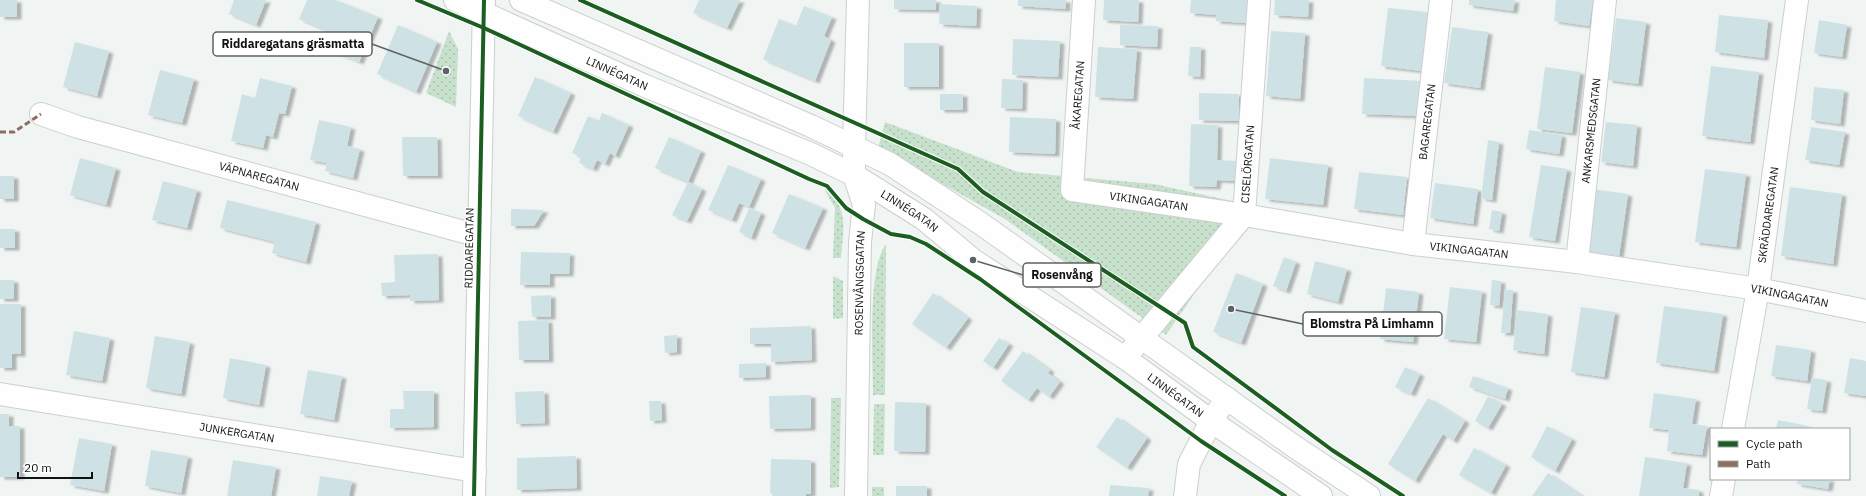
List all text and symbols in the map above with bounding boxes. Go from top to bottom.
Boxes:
callout: Riddaregatans gräsmatta [213,32,372,56]
text: Riddaregatans gräsmatta [222,36,365,51]
street label: LINNÉGATAN [584,53,650,93]
street label: ÅKAREGATAN [1069,60,1087,130]
street label: ANKARSMEDSGATAN [1578,77,1604,184]
street label: BAGAREGATAN [1416,83,1438,161]
street label: CISELÖRGATAN [1238,125,1257,204]
street label: VÄPNAREGATAN [217,159,301,194]
street label: SKRÄDDAREGATAN [1755,166,1781,264]
street label: LINNÉGATAN [878,187,941,235]
street label: VIKINGAGATAN [1109,189,1189,214]
street label: RIDDAREGATAN [461,207,477,289]
street label: ROSENVÅNGSGATAN [852,230,868,336]
street label: VIKINGAGATAN [1429,239,1509,261]
callout: Rosenvång [1023,263,1101,287]
text: Rosenvång [1031,267,1093,282]
street label: VIKINGAGATAN [1750,281,1830,310]
callout: Blomstra På Limhamn [1303,312,1442,336]
text: Blomstra På Limhamn [1310,316,1434,331]
street label: LINNÉGATAN [1145,370,1207,420]
street label: JUNKERGATAN [198,419,275,445]
legend [1710,428,1850,480]
text: Cycle path [1746,436,1803,451]
scale bar [18,454,92,480]
text: Path [1746,456,1771,471]
text: 20 m [24,460,52,475]

